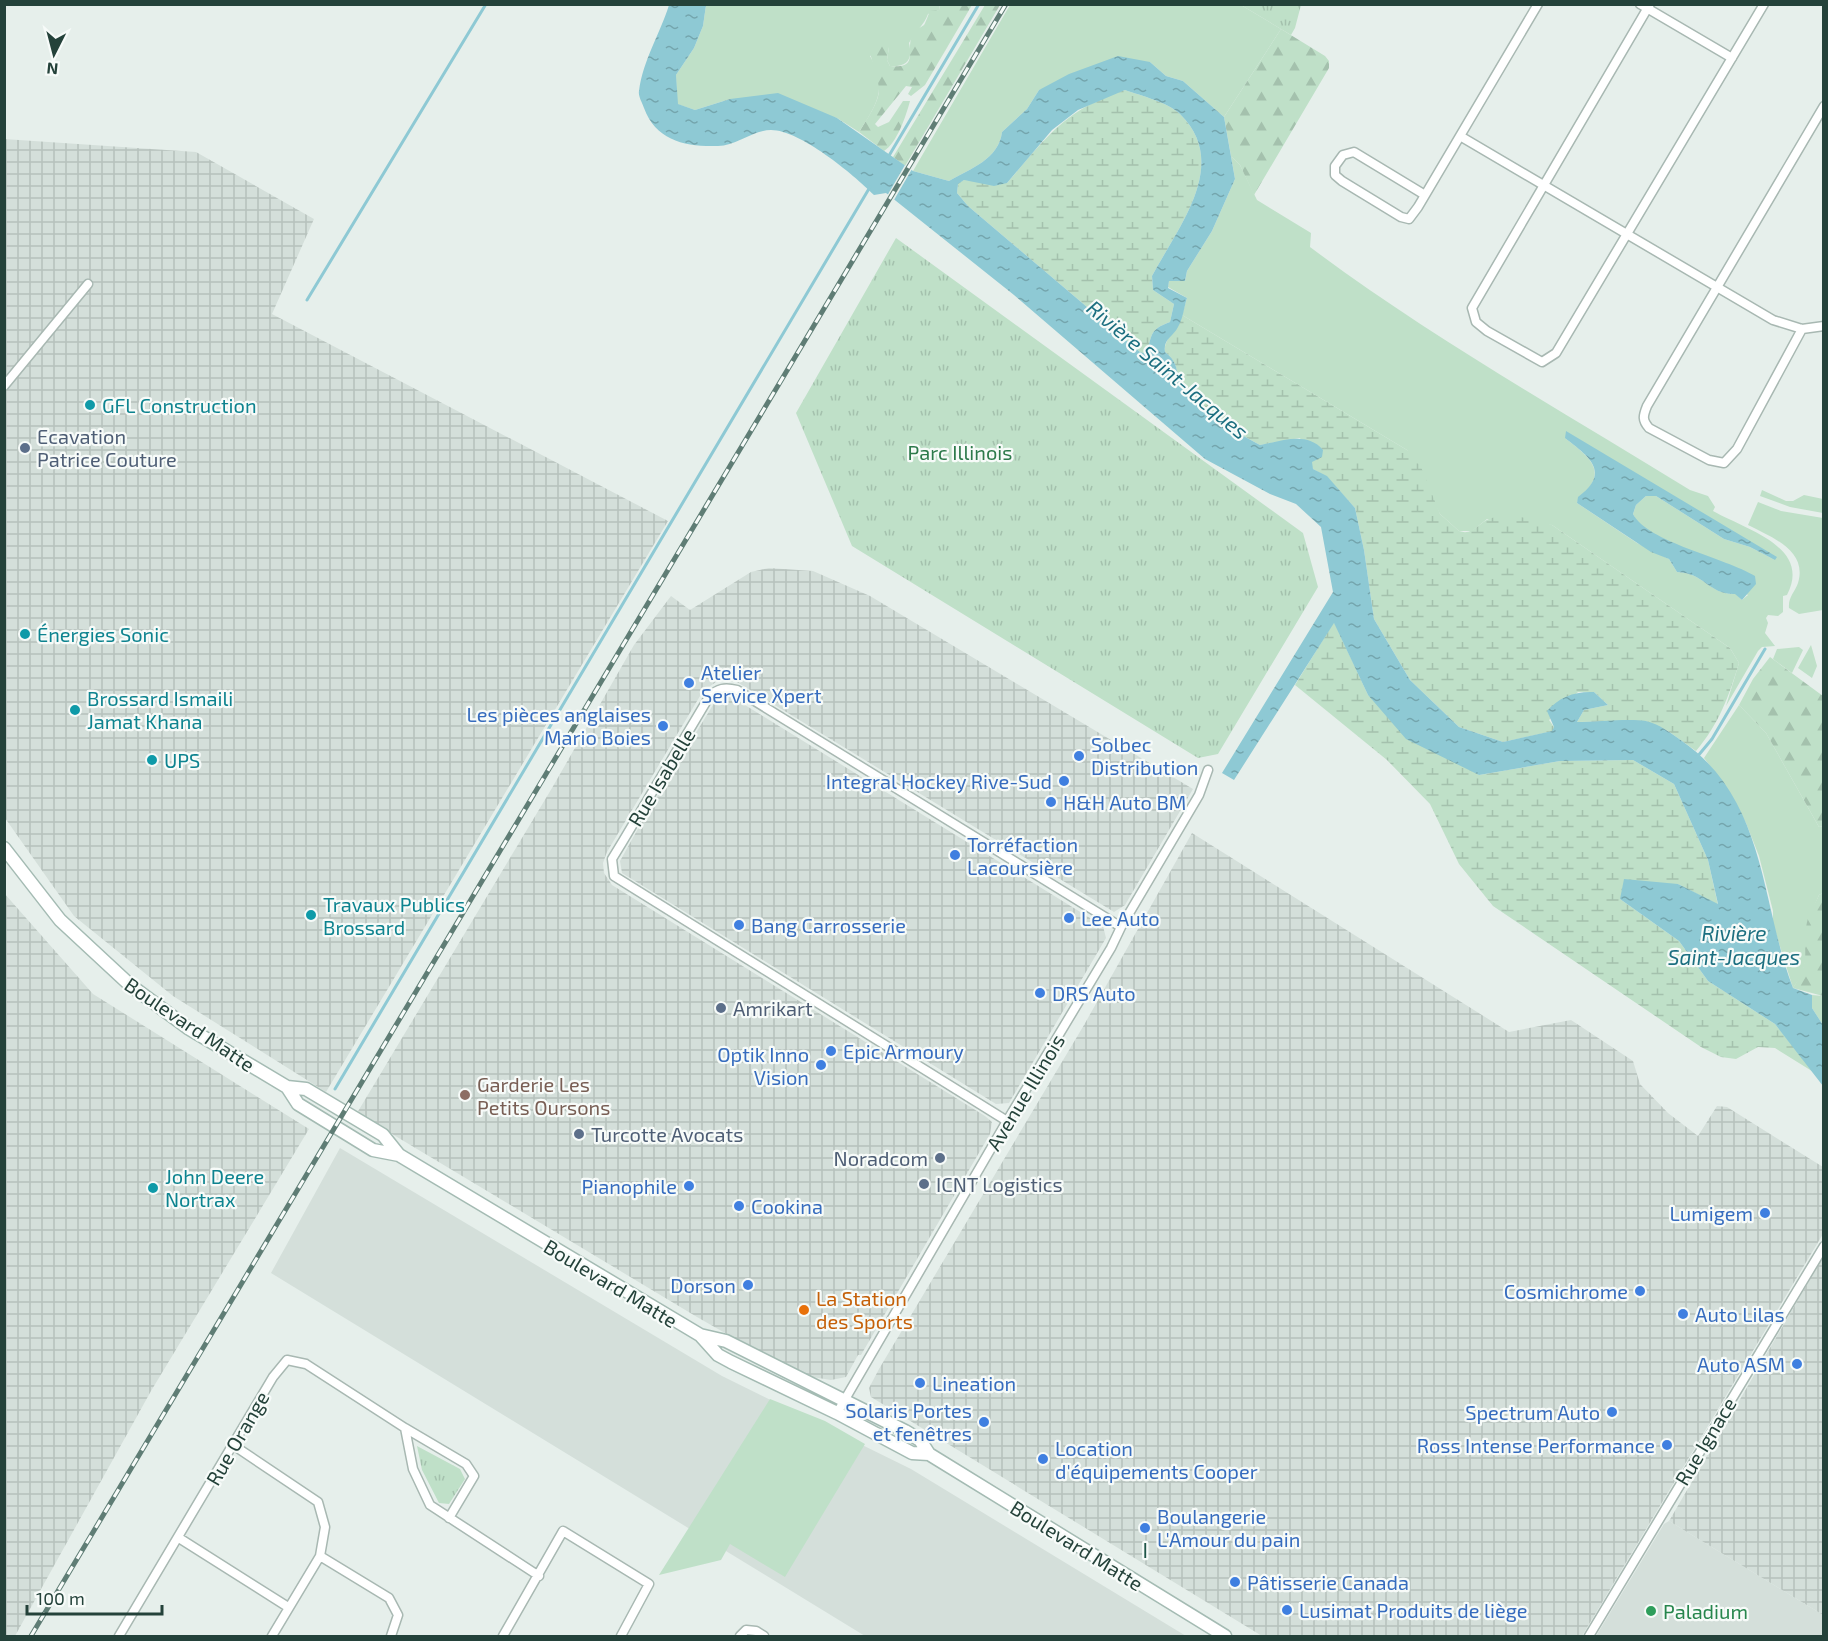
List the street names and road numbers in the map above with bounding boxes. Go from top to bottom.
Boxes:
street label: Rue Isabelle [622,724,700,830]
street label: Boulevard Matte [120,972,260,1076]
street label: Avenue Illinois [981,1029,1069,1155]
street label: Boulevard Matte [540,1234,682,1332]
street label: Rue Orange [200,1387,274,1489]
street label: Rue Ignace [1669,1393,1741,1489]
street label: Boulevard Matte [1006,1495,1148,1595]

